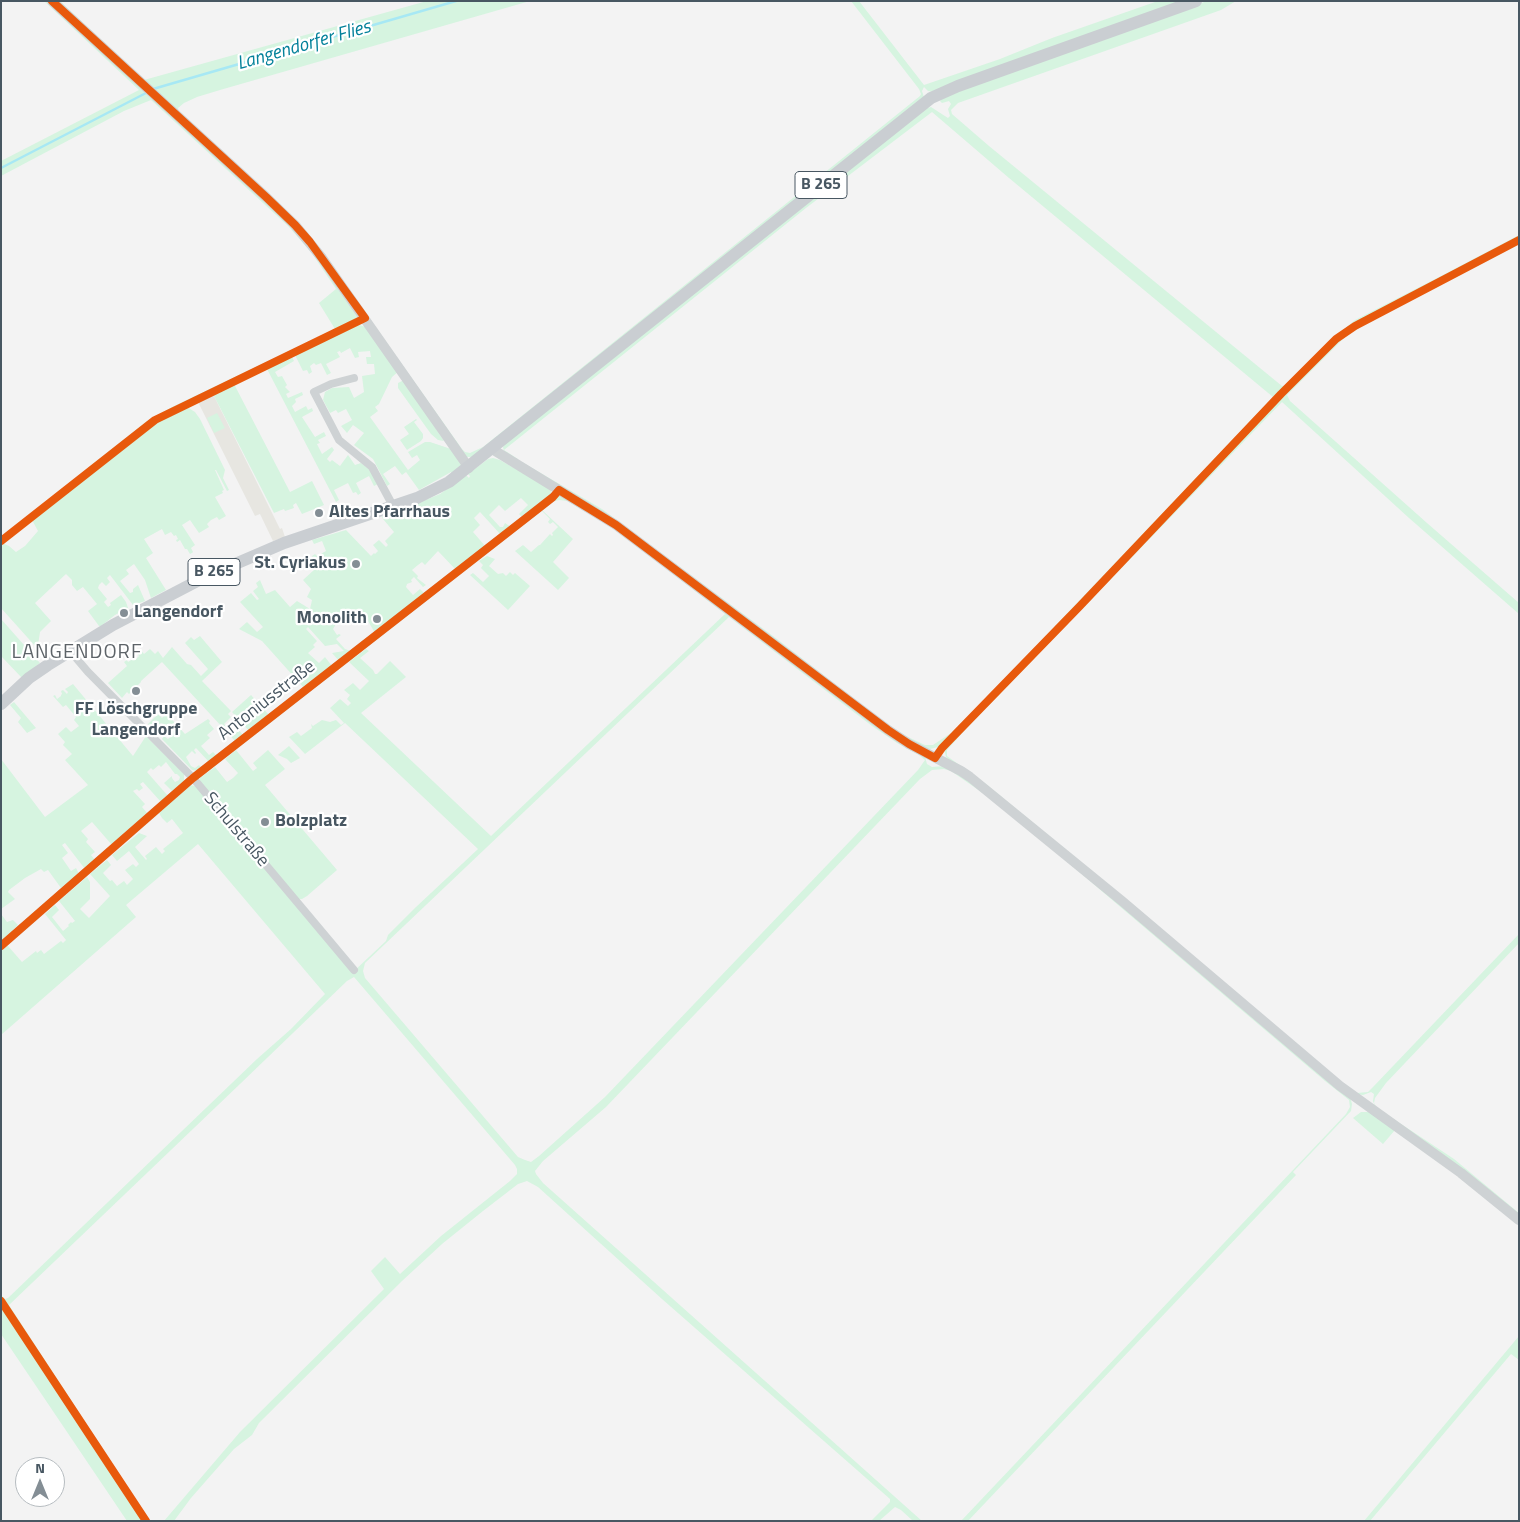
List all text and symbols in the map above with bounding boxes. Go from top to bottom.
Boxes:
water label: Langendorfer Flies [235,16,373,76]
road number: B 265 [795,172,847,198]
place label: Altes Pfarrhaus [329,502,450,524]
marker: Altes Pfarrhaus [313,507,325,519]
place label: St. Cyriakus [254,553,346,575]
road number: B 265 [188,558,240,586]
marker: St. Cyriakus [350,558,362,570]
place label: Langendorf [134,602,223,624]
marker: Langendorf [118,607,130,619]
place label: Monolith [297,608,367,630]
marker: Monolith [371,613,383,625]
district label: LANGENDORF [10,641,144,665]
street label: Antoniusstraße [214,656,320,746]
marker: FF Löschgruppe Langendorf [130,685,142,697]
place label: FF Löschgruppe Langendorf [75,699,197,742]
street label: Schulstraße [199,788,273,872]
place label: Bolzplatz [275,811,347,833]
marker: Bolzplatz [259,816,271,828]
north arrow [15,1457,65,1507]
text: N [35,1457,45,1478]

